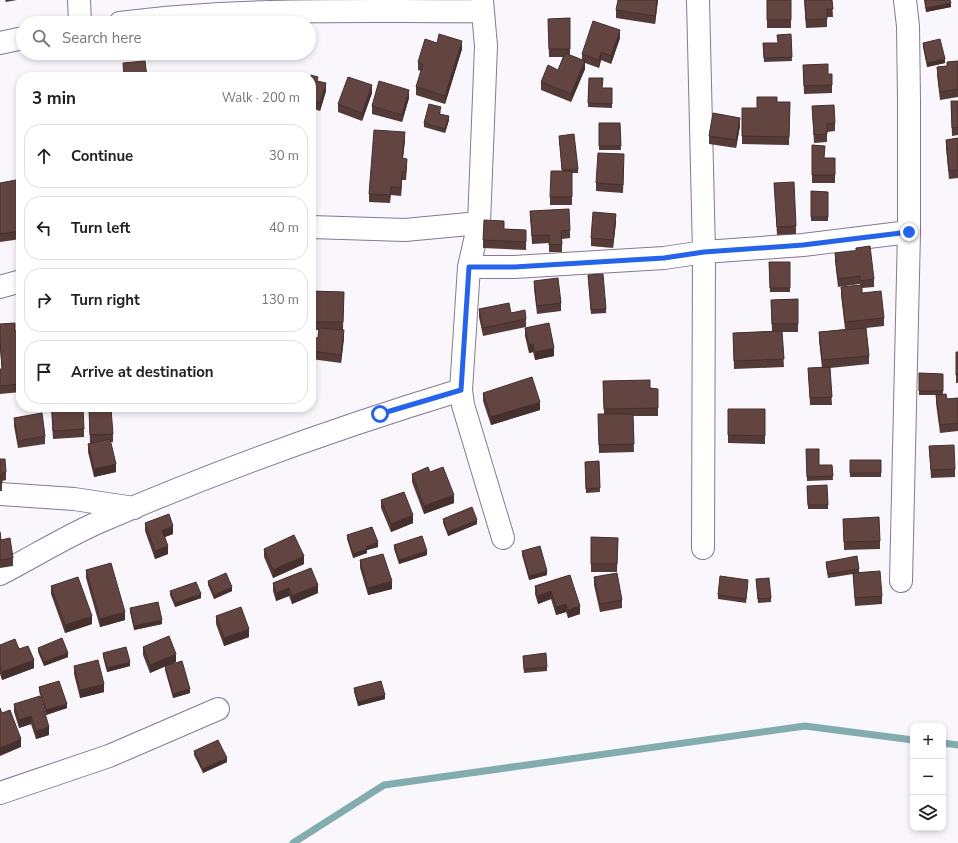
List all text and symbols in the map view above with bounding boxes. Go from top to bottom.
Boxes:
search box [16,16,316,60]
icon: search [30,27,52,49]
text: Search here [62,28,142,48]
text: 3 min [32,87,76,110]
text: Walk · 200 m [222,89,300,107]
icon: ahead [33,145,55,167]
text: Continue [71,146,133,166]
text: 30 m [269,147,299,165]
icon: left [33,217,55,239]
text: Turn left [71,218,130,238]
text: 40 m [269,219,299,237]
route end [900,223,918,241]
icon: right [33,289,55,311]
text: Turn right [71,290,140,310]
text: 130 m [261,291,299,309]
icon: arrive [33,361,55,383]
text: Arrive at destination [71,362,214,382]
route start [371,405,389,423]
map controls [910,723,946,831]
button: + [910,723,946,759]
button: − [910,759,946,795]
button: layers [910,795,946,831]

